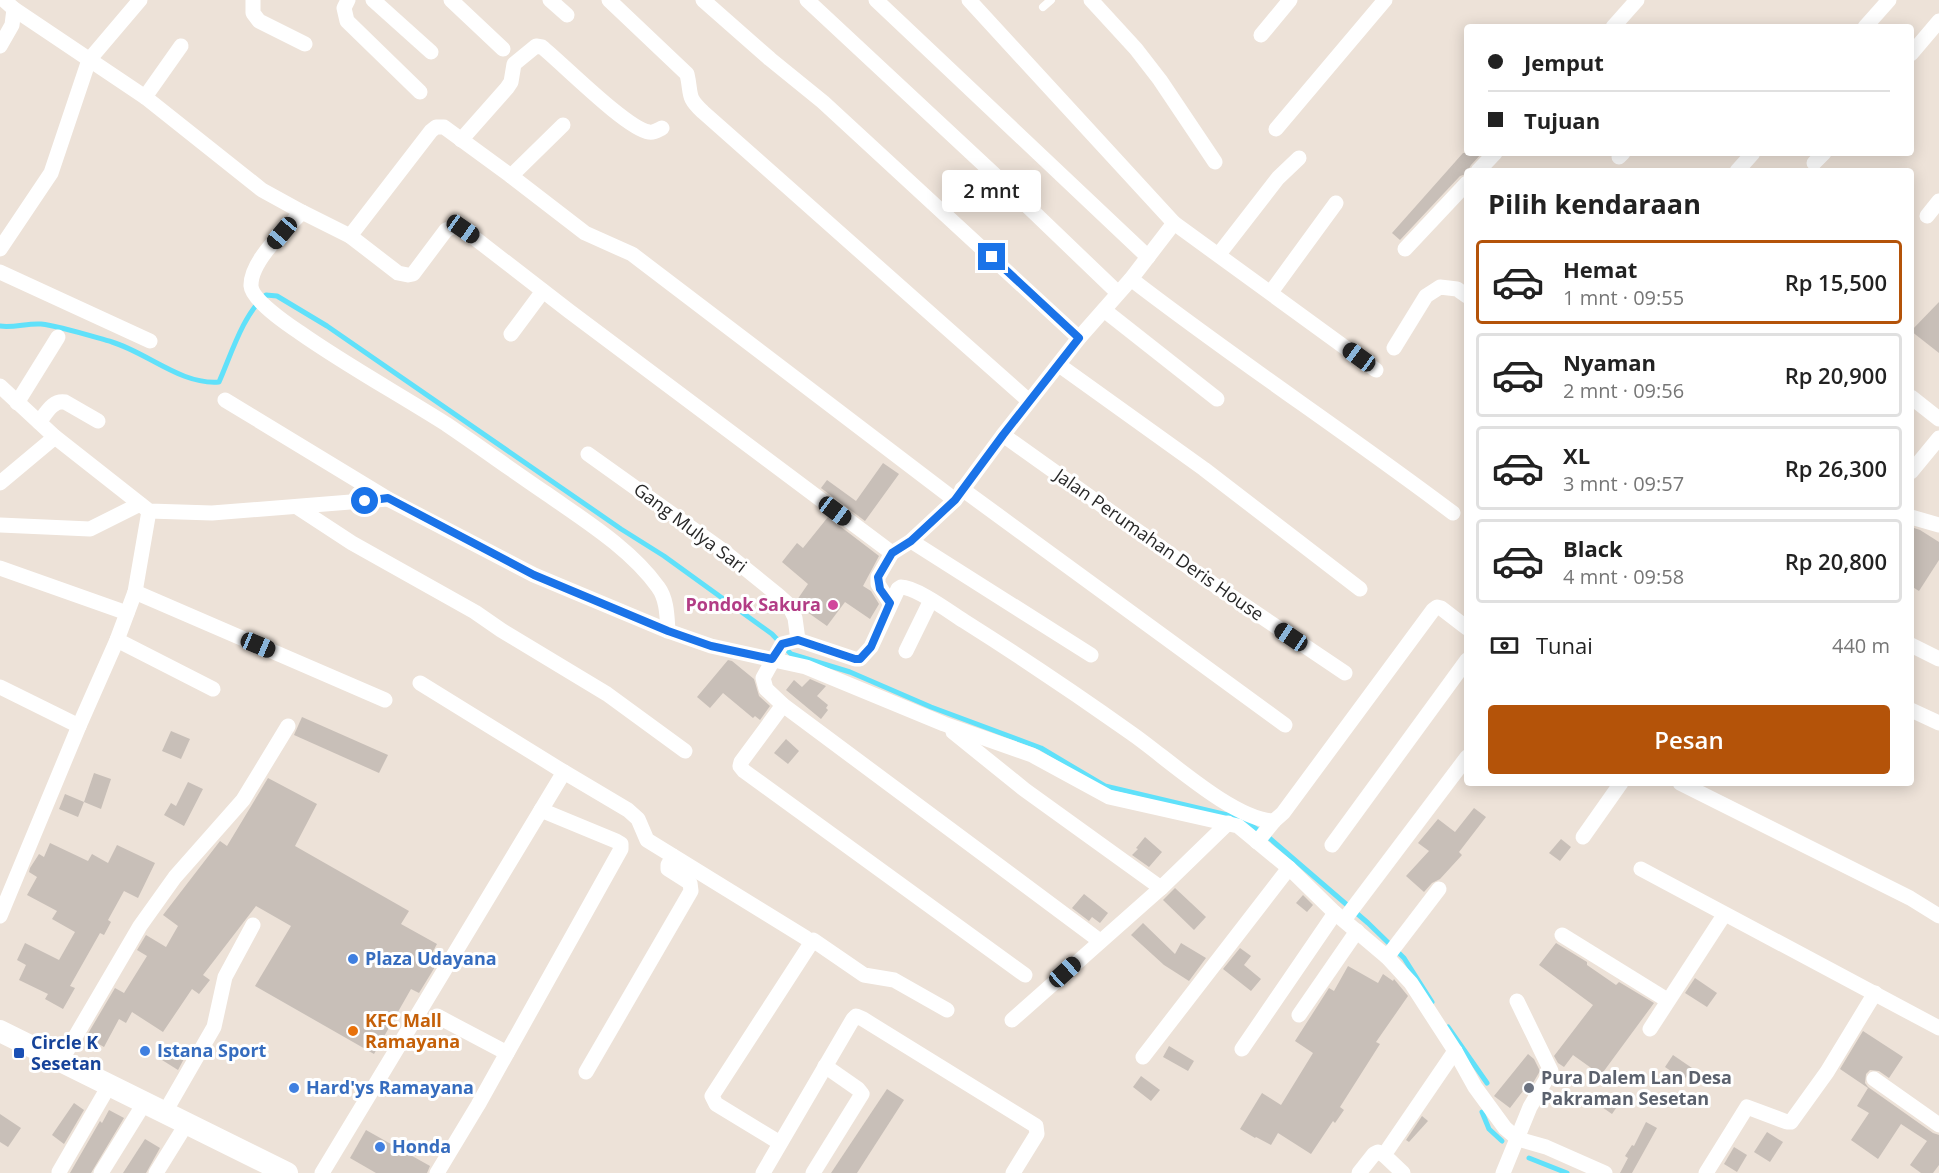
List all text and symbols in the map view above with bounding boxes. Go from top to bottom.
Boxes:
text: Jemput [1524,47,1604,77]
text: Tujuan [1524,105,1600,135]
callout: 2 mnt [942,170,1042,212]
text: 2 mnt [963,177,1020,204]
text: Pilih kendaraan [1488,185,1701,222]
car [443,211,483,247]
car [264,213,300,253]
route end [978,243,1005,270]
text: Hemat [1563,254,1637,284]
icon: car [1491,255,1545,309]
text: Rp 15,500 [1785,267,1887,297]
text: 1 mnt · 09:55 [1563,284,1684,311]
car [1339,339,1379,375]
text: Nyaman [1563,347,1656,377]
icon: car [1491,348,1545,402]
text: Rp 20,900 [1785,360,1887,390]
text: 2 mnt · 09:56 [1563,377,1684,404]
text: XL [1563,440,1590,470]
icon: car [1491,441,1545,495]
text: Rp 26,300 [1785,453,1887,483]
street label: Jalan Perumahan Deris House [1049,462,1269,626]
text: 3 mnt · 09:57 [1563,470,1684,497]
street label: Gang Mulya Sari [629,477,752,578]
route start [351,487,378,514]
car [815,493,855,529]
text: Black [1563,533,1623,563]
icon: car [1491,534,1545,588]
text: Rp 20,800 [1785,546,1887,576]
text: 4 mnt · 09:58 [1563,563,1684,590]
place label: Pondok Sakura [686,592,821,616]
marker: Pondok Sakura [826,598,840,612]
car [1271,619,1311,655]
icon: cash [1488,629,1521,662]
car [238,630,278,660]
text: Tunai [1536,630,1593,660]
text: 440 m [1832,632,1890,659]
button: Pesan [1488,705,1890,774]
place label: Plaza Udayana [365,946,497,970]
marker: Plaza Udayana [346,952,360,966]
car [1046,953,1084,991]
place label: KFC Mall Ramayana [365,1008,460,1053]
marker: KFC Mall Ramayana [346,1024,360,1038]
place label: Circle K Sesetan [31,1030,102,1075]
place label: Istana Sport [157,1038,267,1062]
marker: Istana Sport [138,1044,152,1058]
marker: Circle K Sesetan [12,1046,26,1060]
place label: Pura Dalem Lan Desa Pakraman Sesetan [1541,1065,1732,1110]
place label: Hard'ys Ramayana [306,1075,474,1099]
marker: Hard'ys Ramayana [287,1081,301,1095]
marker: Pura Dalem Lan Desa Pakraman Sesetan [1522,1081,1536,1095]
place label: Honda [392,1134,451,1158]
marker: Honda [373,1140,387,1154]

